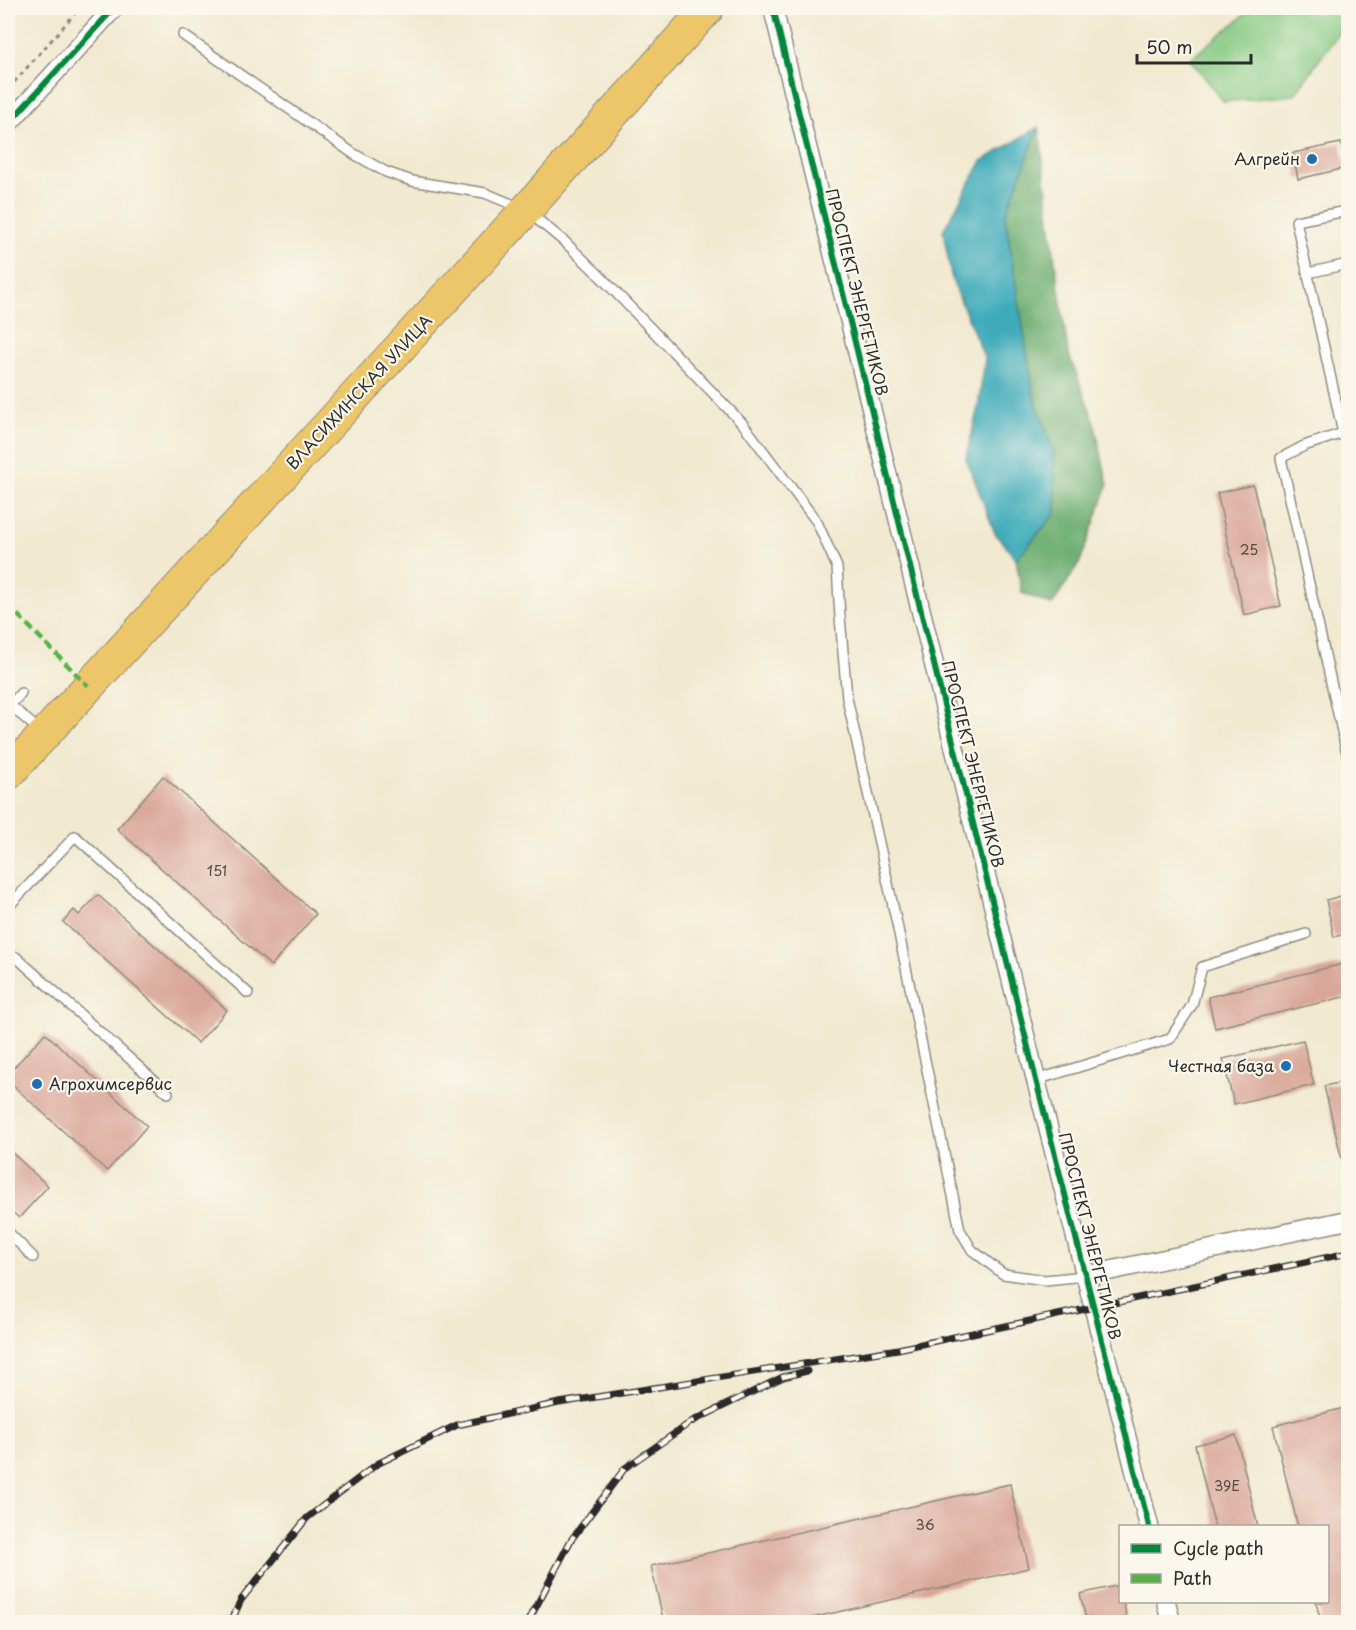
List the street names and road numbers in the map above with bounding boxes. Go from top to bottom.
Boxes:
street label: ПРОСПЕКТ ЭНЕРГЕТИКОВ [821,186,895,398]
street label: ВЛАСИХИНСКАЯ УЛИЦА [280,308,437,474]
street label: ПРОСПЕКТ ЭНЕРГЕТИКОВ [937,658,1011,870]
street label: ПРОСПЕКТ ЭНЕРГЕТИКОВ [1054,1130,1128,1342]

